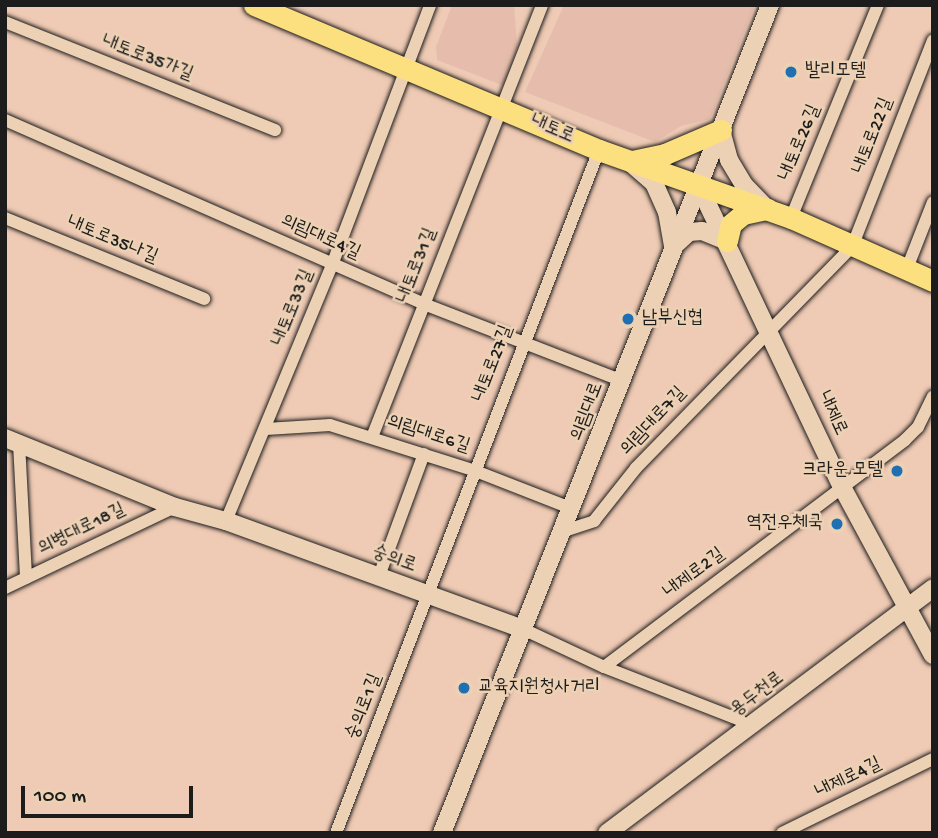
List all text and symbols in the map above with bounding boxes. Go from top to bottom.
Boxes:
street label: 내토로35가길 [98,31,196,87]
place label: 발리모텔 [805,61,866,83]
marker: 발리모텔 [783,64,799,80]
street label: 내토로22길 [849,95,899,177]
street label: 내토로26길 [775,102,827,184]
street label: 내토로 [526,111,578,149]
street label: 의림대로4길 [276,210,364,266]
street label: 내토로35나길 [63,212,161,270]
street label: 내토로31길 [393,225,443,307]
street label: 내토로33길 [268,266,320,350]
place label: 남부신협 [642,308,703,330]
marker: 남부신협 [620,311,636,327]
street label: 내토로27길 [469,322,519,406]
street label: 의림대로 [566,379,610,445]
street label: 의림대로7길 [616,383,692,461]
street label: 내제로 [811,388,851,440]
street label: 의림대로6길 [384,411,472,459]
place label: 크라운 모텔 [802,460,883,482]
marker: 크라운 모텔 [889,463,905,479]
street label: 의병대로18길 [35,499,129,561]
place label: 역전우체국 [747,513,823,535]
marker: 역전우체국 [829,516,845,532]
street label: 숭의로 [369,541,419,579]
street label: 내제로2길 [660,544,730,604]
street label: 용두천로 [727,667,789,723]
street label: 숭의로1길 [342,671,388,743]
place label: 교육지원청사거리 [478,677,600,699]
marker: 교육지원청사거리 [456,680,472,696]
street label: 내제로4길 [812,753,886,805]
scale bar [24,772,196,816]
text: 100 m [34,785,86,810]

